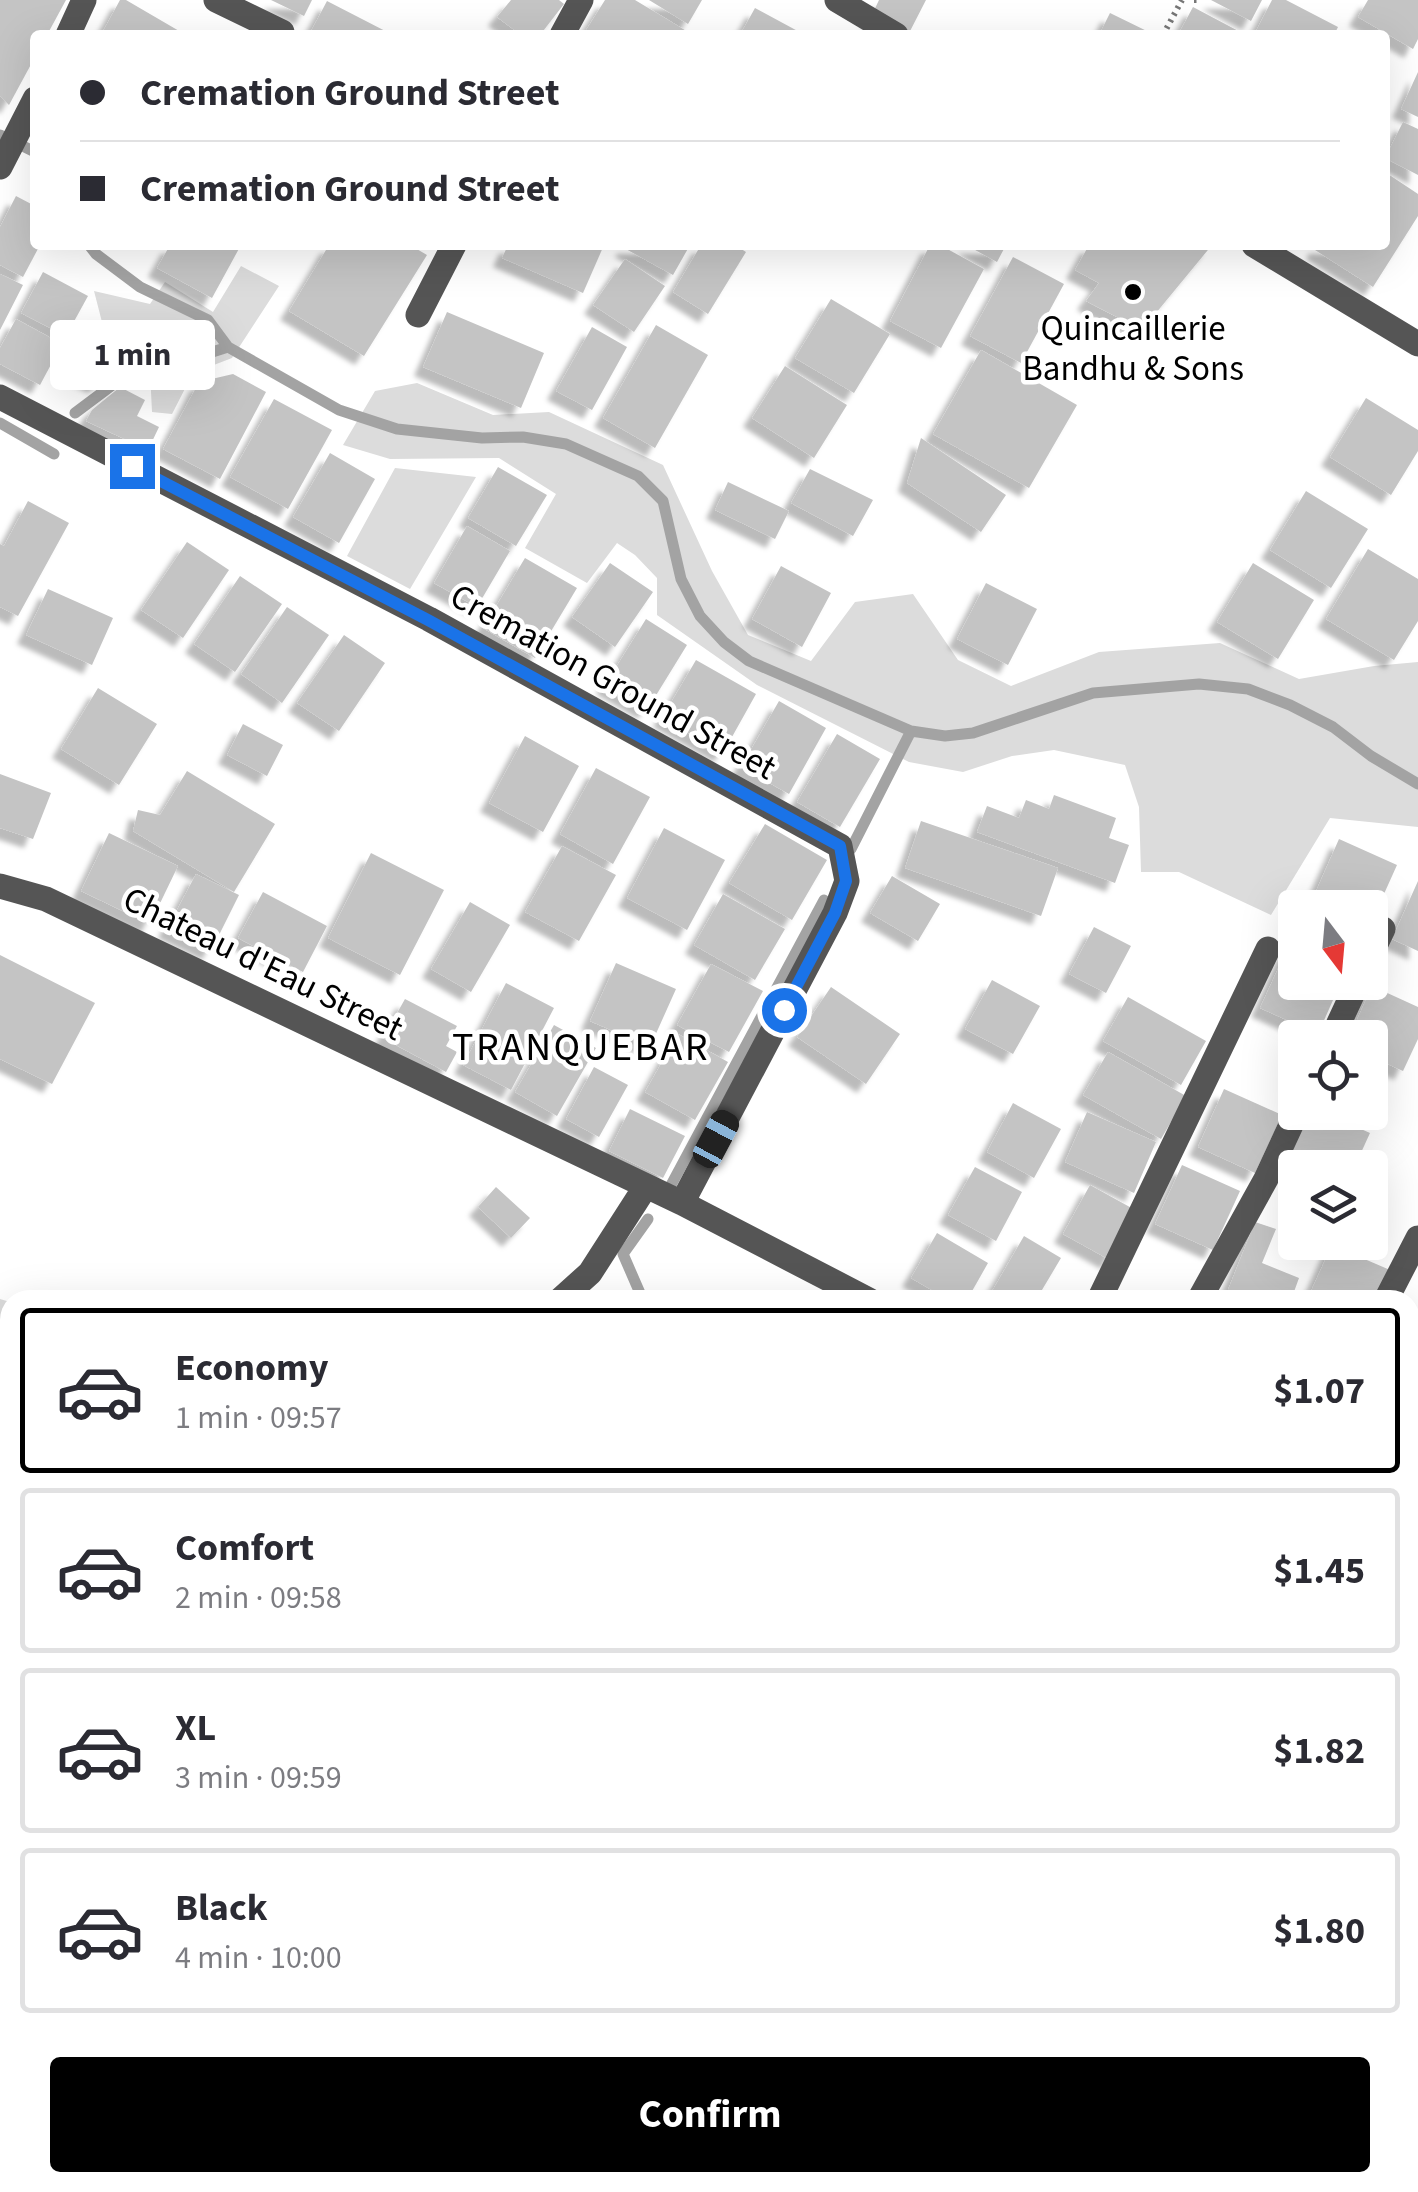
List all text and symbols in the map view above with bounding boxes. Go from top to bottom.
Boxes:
text: Cremation Ground Street [140,66,560,120]
text: Cremation Ground Street [140,162,560,216]
marker: Quincaillerie Bandhu & Sons [1122,281,1144,303]
place label: Quincaillerie Bandhu & Sons [1022,304,1244,394]
callout: 1 min [49,321,214,391]
text: 1 min [94,332,171,378]
route end [110,444,155,489]
street label: Cremation Ground Street [441,572,785,793]
street label: Chateau d'Eau Street [115,874,412,1054]
north arrow [1278,890,1388,1000]
map controls [1278,890,1388,1260]
route start [762,988,807,1033]
district label: TRANQUEBAR [452,1019,710,1076]
button: locate [1278,1020,1388,1130]
car [689,1105,743,1173]
button: layers [1278,1150,1388,1260]
text: Economy [175,1341,328,1395]
icon: car [55,1346,145,1436]
text: $1.07 [1273,1364,1365,1418]
text: 1 min · 09:57 [175,1395,342,1441]
text: Comfort [175,1521,314,1575]
icon: car [55,1526,145,1616]
text: $1.45 [1273,1544,1365,1598]
text: 2 min · 09:58 [175,1575,342,1621]
text: XL [175,1701,216,1755]
icon: car [55,1706,145,1796]
text: $1.82 [1273,1724,1365,1778]
text: 3 min · 09:59 [175,1755,342,1801]
text: Black [175,1881,268,1935]
icon: car [55,1886,145,1976]
text: $1.80 [1273,1904,1365,1958]
text: 4 min · 10:00 [175,1935,342,1981]
button: Confirm [50,2057,1370,2172]

